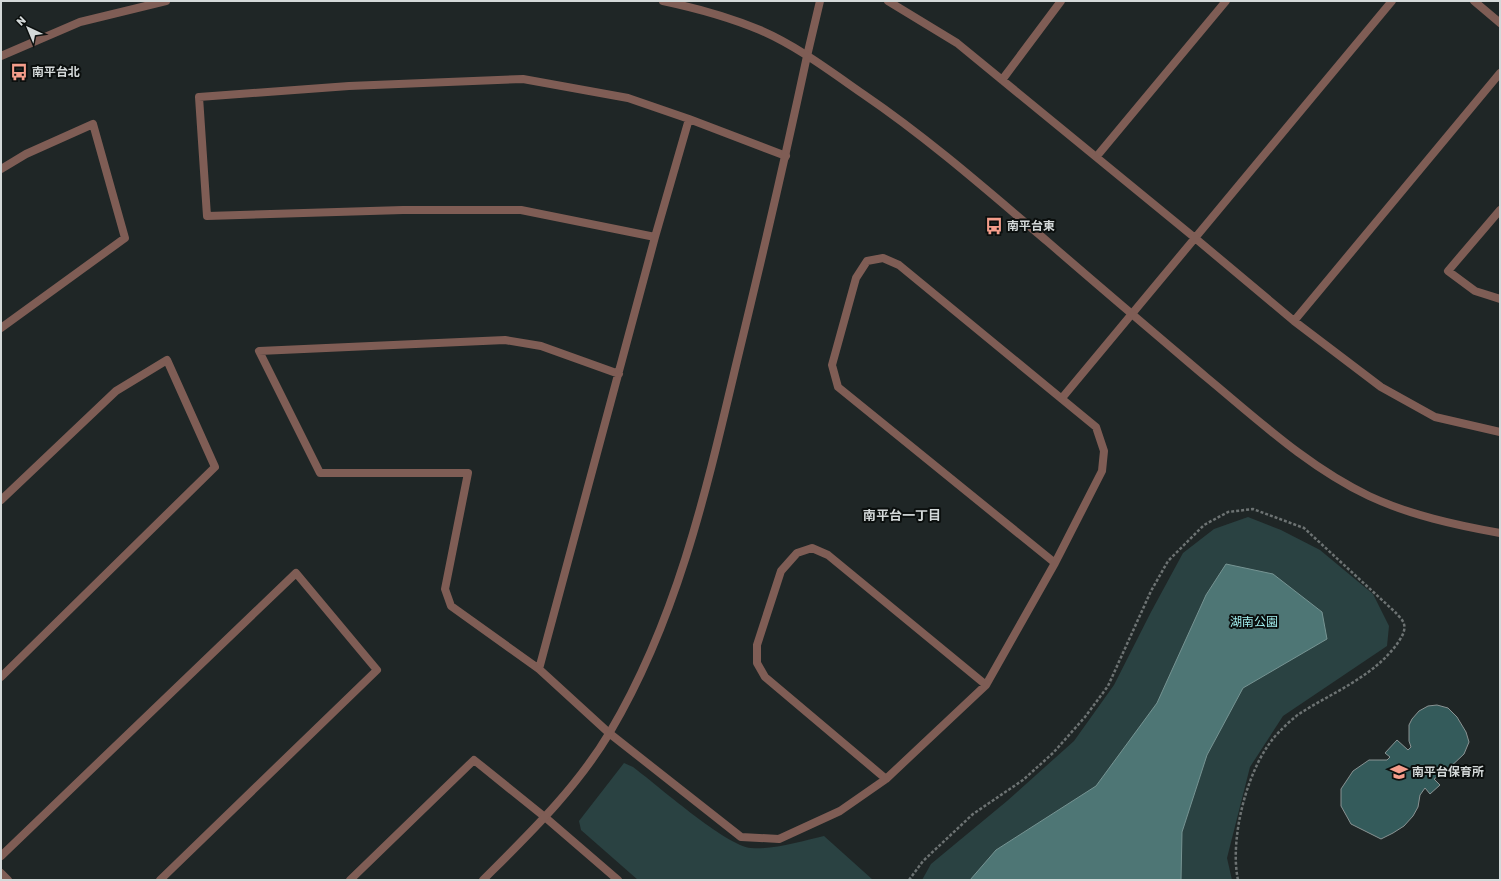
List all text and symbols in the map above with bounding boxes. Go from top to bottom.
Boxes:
north arrow [8,8,48,48]
text: N [14,14,29,29]
bus stop icon: 南平台北 [9,62,29,82]
place label: 南平台北 [32,65,80,79]
bus stop icon: 南平台東 [984,216,1004,236]
place label: 南平台東 [1007,219,1055,233]
district label: 南平台一丁目 [863,508,941,523]
park label: 湖南公園 [1230,615,1278,629]
school or university icon: 南平台保育所 [1389,762,1409,782]
place label: 南平台保育所 [1412,765,1484,779]

